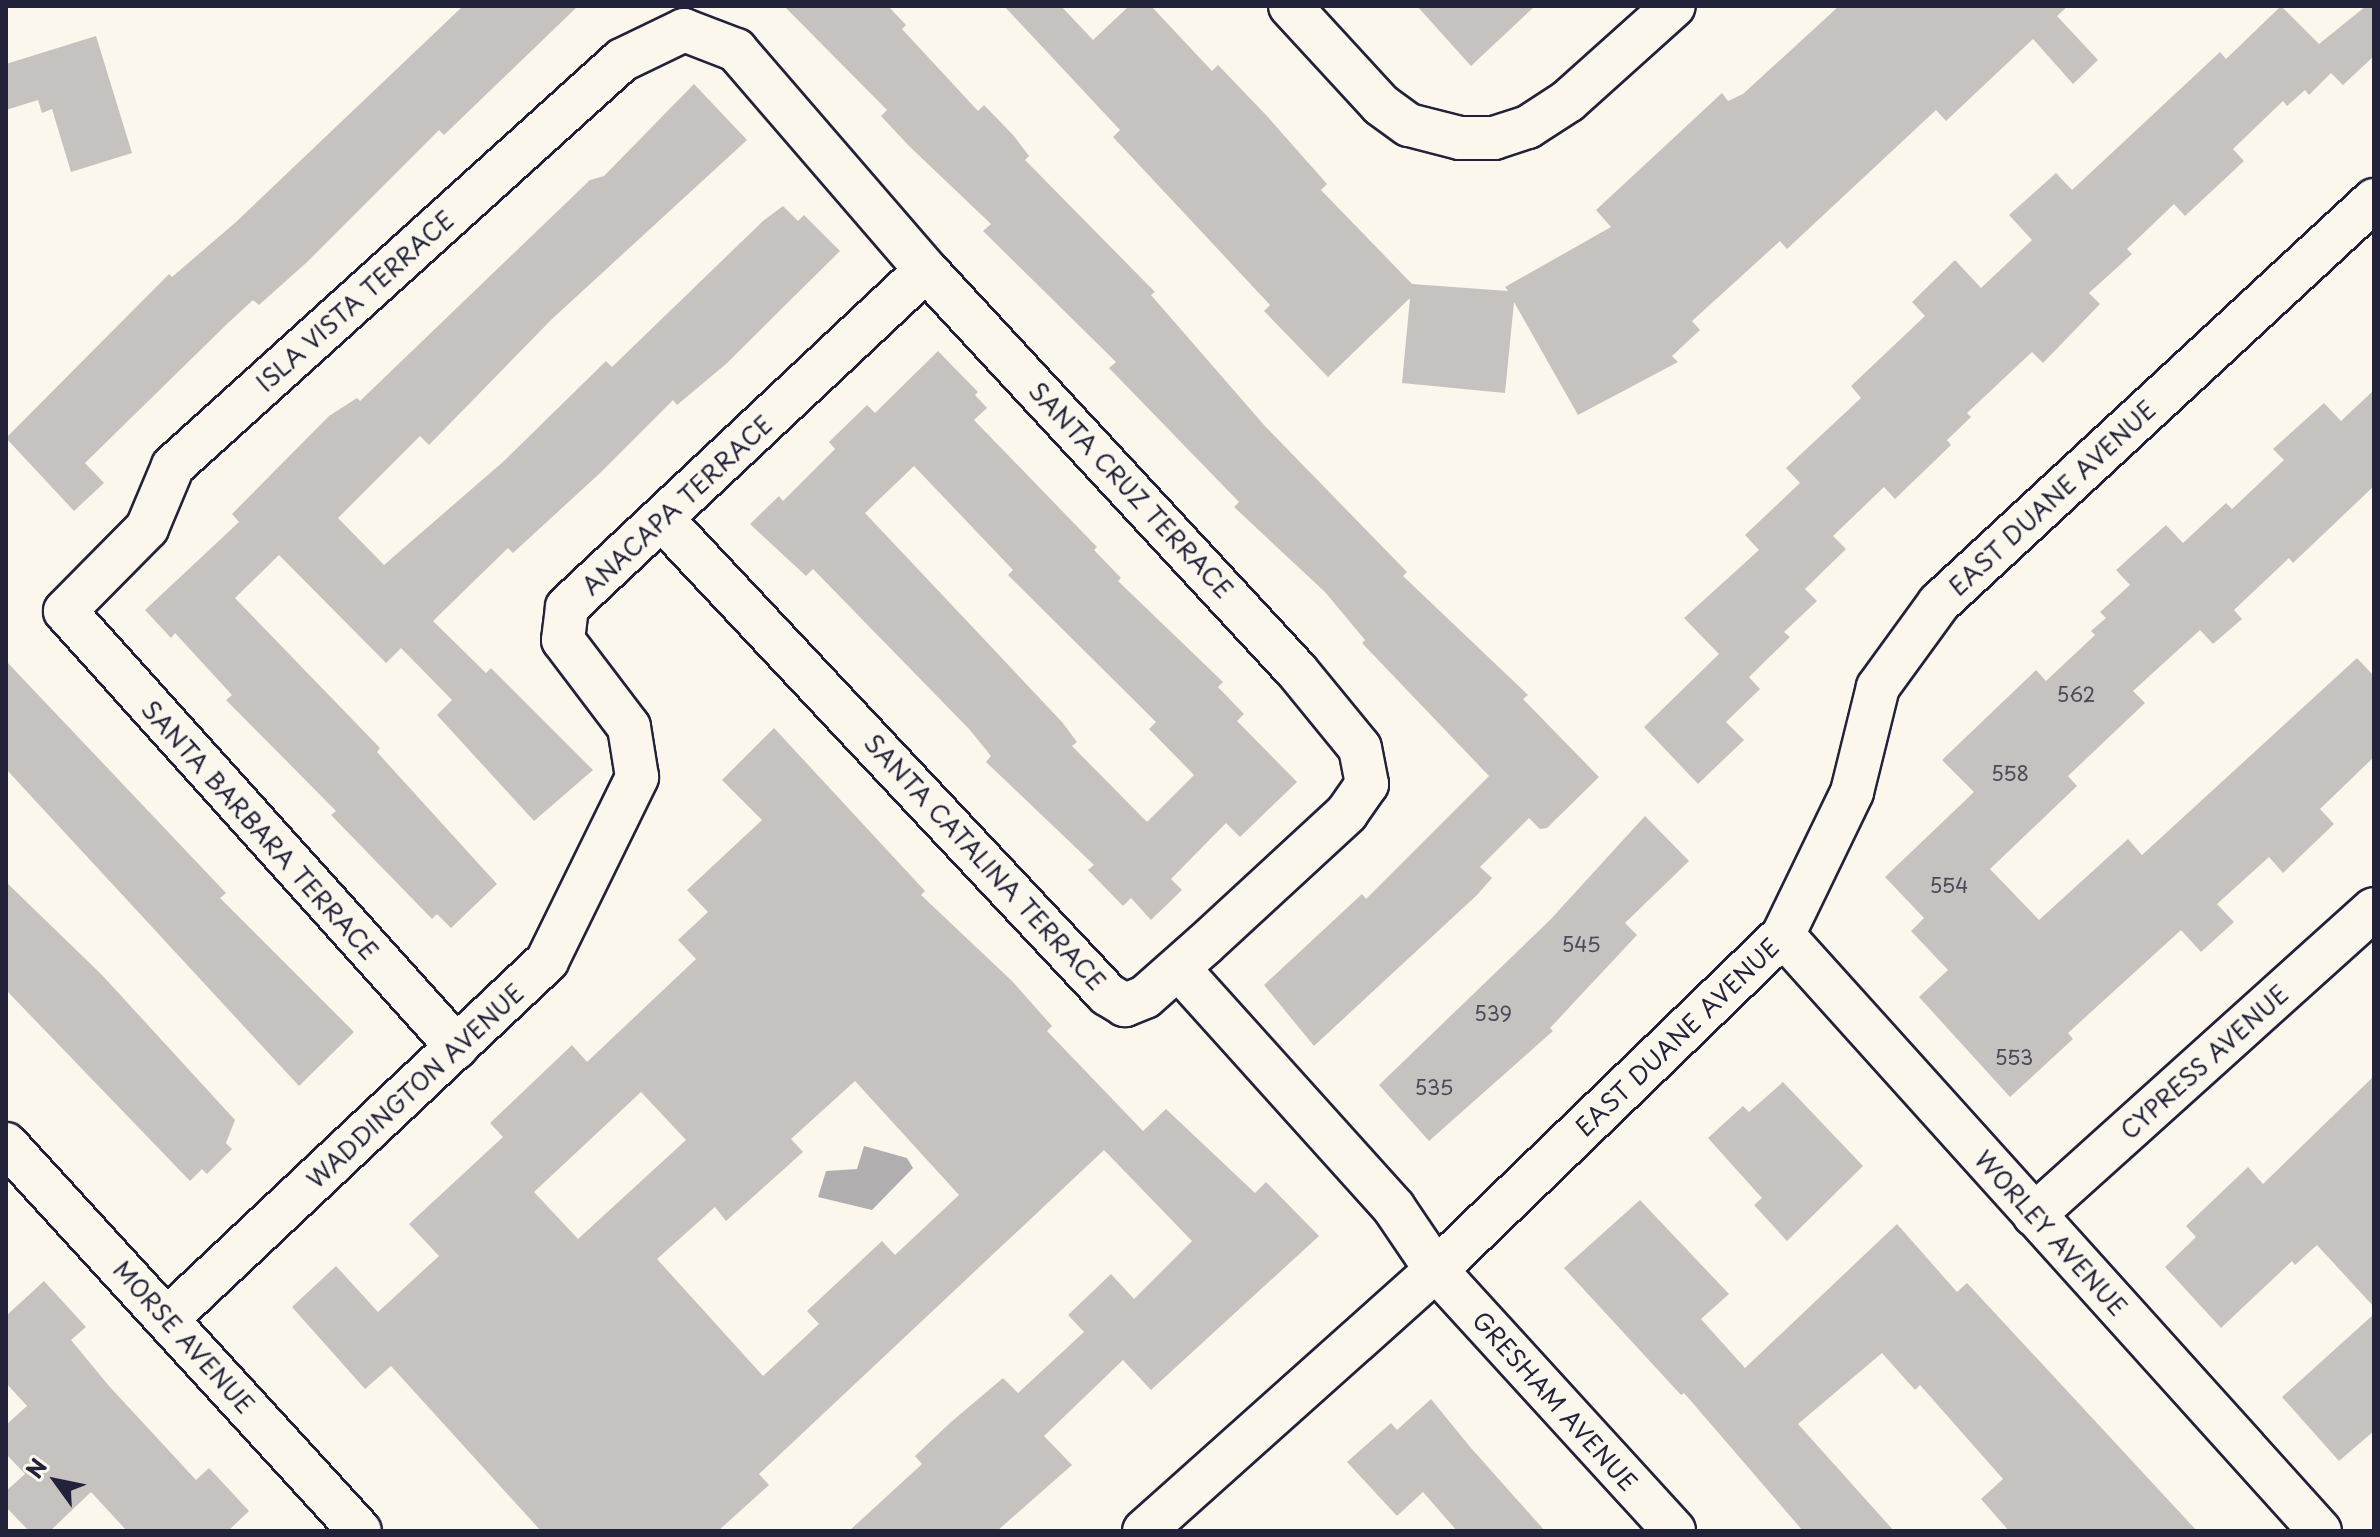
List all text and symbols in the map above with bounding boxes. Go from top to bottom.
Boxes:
street label: ISLA VISTA TERRACE [251,205,459,397]
street label: SANTA CRUZ TERRACE [1023,376,1239,604]
street label: EAST DUANE AVENUE [1944,396,2160,600]
street label: ANACAPA TERRACE [577,411,777,599]
house number: 562 [2056,682,2096,706]
street label: SANTA BARBARA TERRACE [136,695,384,965]
street label: SANTA CATALINA TERRACE [859,728,1111,996]
house number: 558 [1991,761,2029,785]
house number: 554 [1930,873,1968,897]
house number: 545 [1561,932,1601,956]
street label: EAST DUANE AVENUE [1570,933,1784,1141]
street label: WADDINGTON AVENUE [301,978,529,1194]
street label: CYPRESS AVENUE [2114,979,2294,1145]
house number: 539 [1474,1001,1512,1025]
house number: 553 [1995,1045,2033,1069]
house number: 535 [1415,1075,1453,1099]
street label: WORLEY AVENUE [1969,1144,2133,1322]
street label: MORSE AVENUE [108,1254,260,1420]
street label: GRESHAM AVENUE [1466,1305,1644,1497]
north arrow [16,1441,96,1521]
text: N [17,1451,54,1484]

